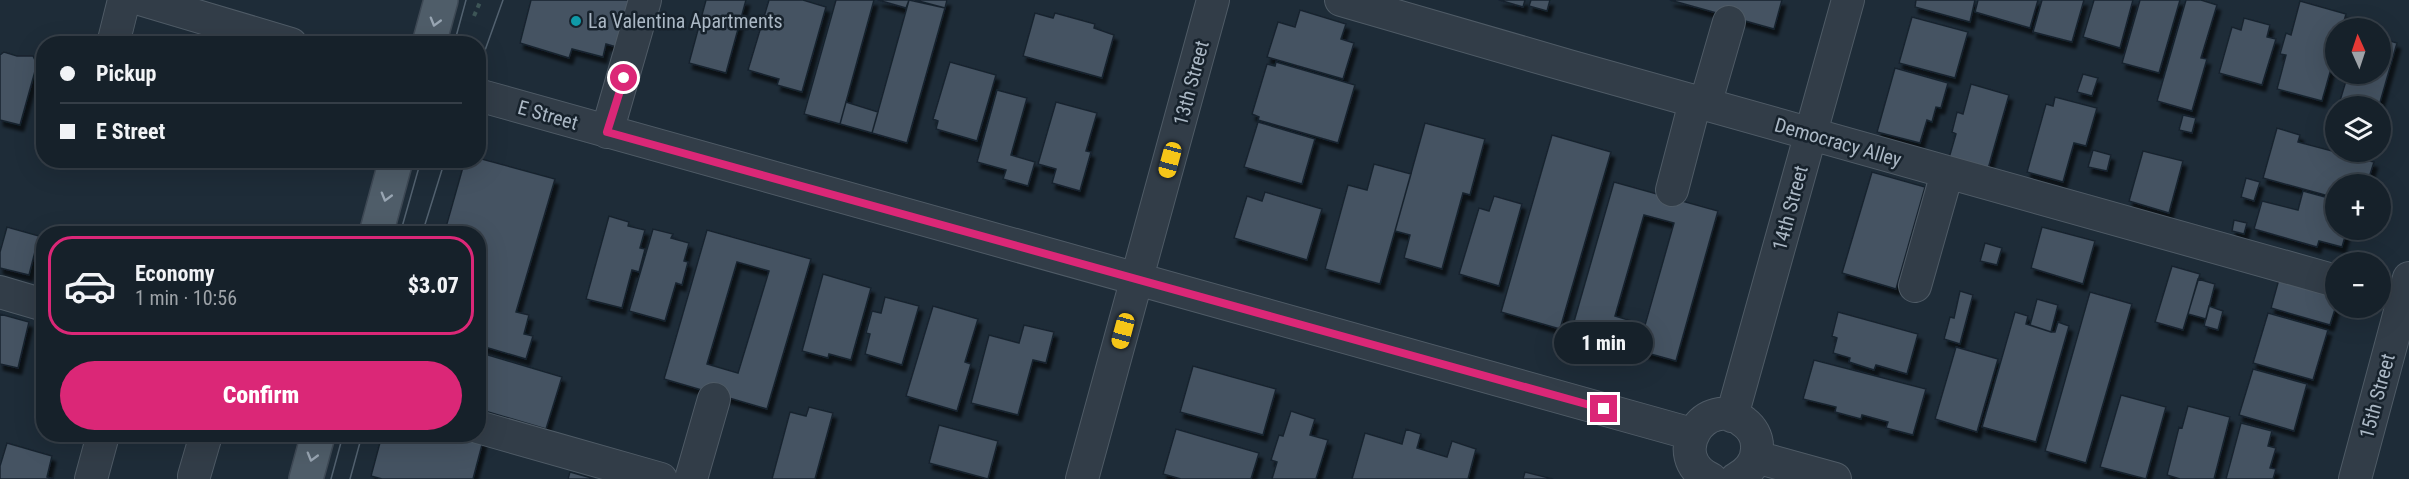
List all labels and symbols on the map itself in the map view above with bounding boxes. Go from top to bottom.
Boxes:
place label: La Valentina Apartments [588,9,783,33]
marker: La Valentina Apartments [569,14,583,28]
one-way arrow [430,16,442,27]
north arrow [2325,18,2391,84]
street label: 13th Street [1168,38,1214,128]
route start [610,64,637,91]
street label: E Street [515,95,581,135]
street label: Democracy Alley [1772,112,1904,172]
car [1157,140,1183,180]
street label: 14th Street [1767,163,1813,253]
one-way arrow [381,191,393,202]
car [1110,311,1136,351]
callout: 1 min [1554,322,1654,364]
street label: 15th Street [2354,351,2400,441]
route end [1590,395,1617,422]
one-way arrow [307,451,319,462]

